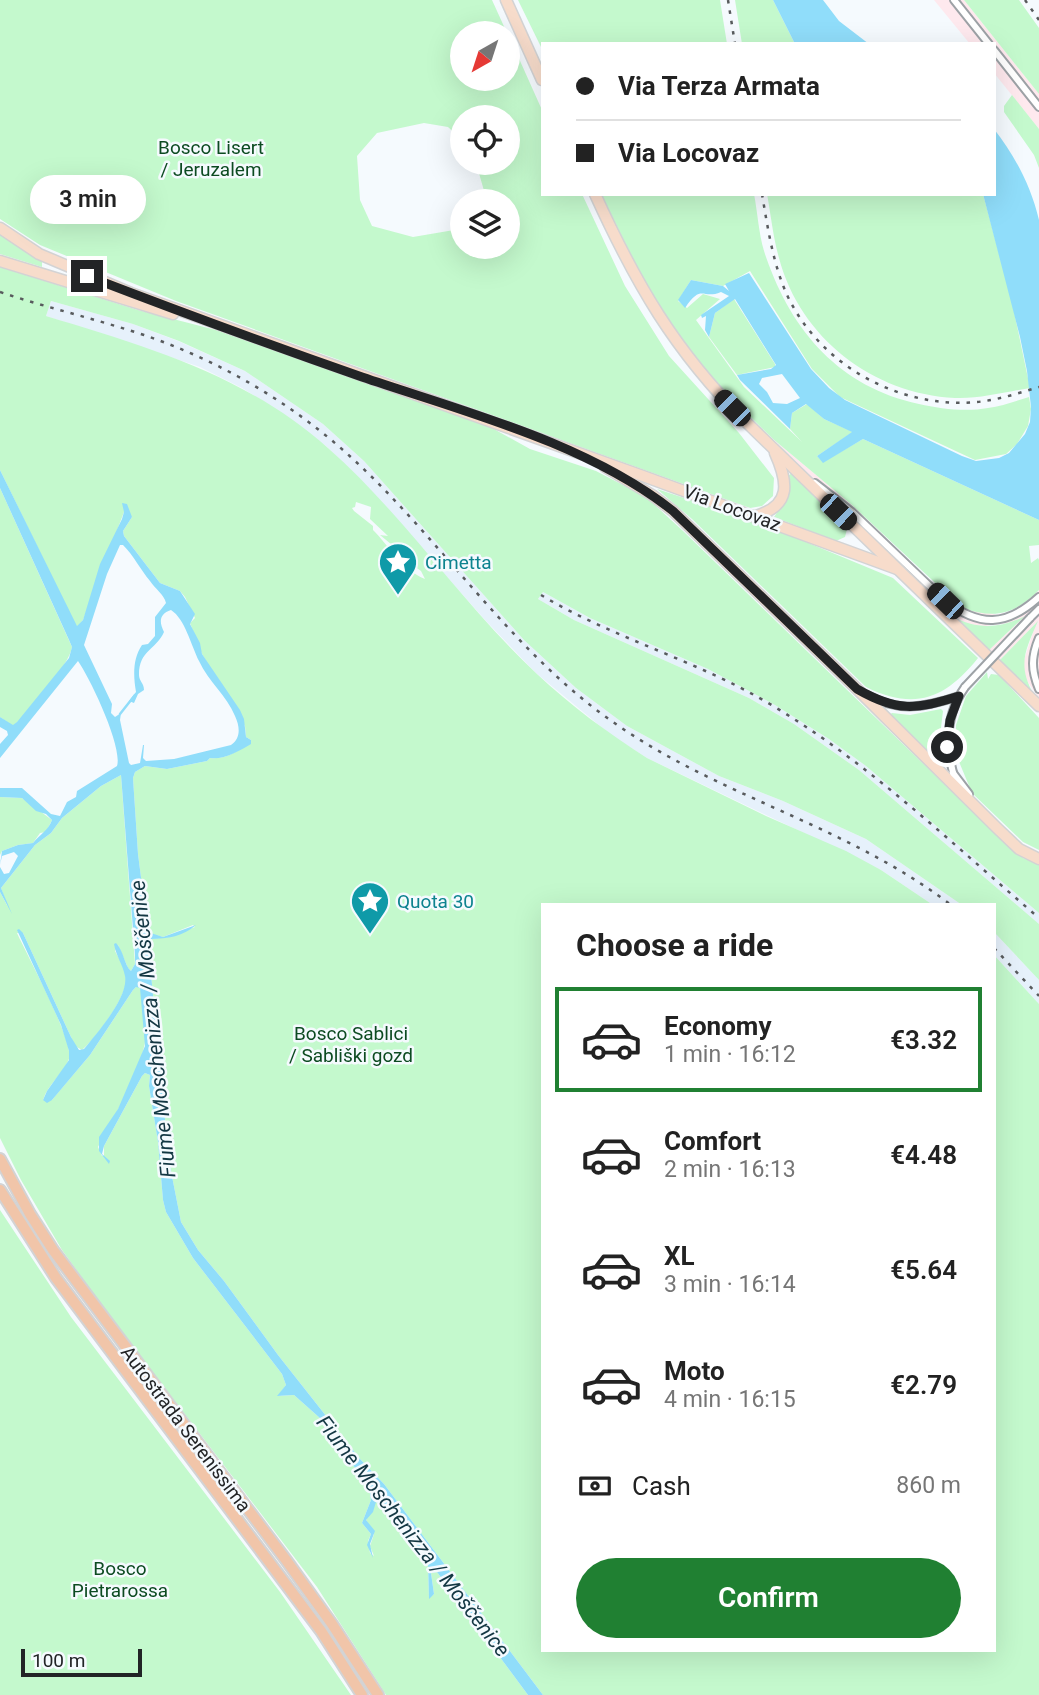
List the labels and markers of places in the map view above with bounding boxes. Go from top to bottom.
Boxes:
place icon: Cimetta [377,541,419,596]
place label: Cimetta [425,551,492,574]
place icon: Quota 30 [349,880,391,935]
place label: Quota 30 [397,890,474,913]

